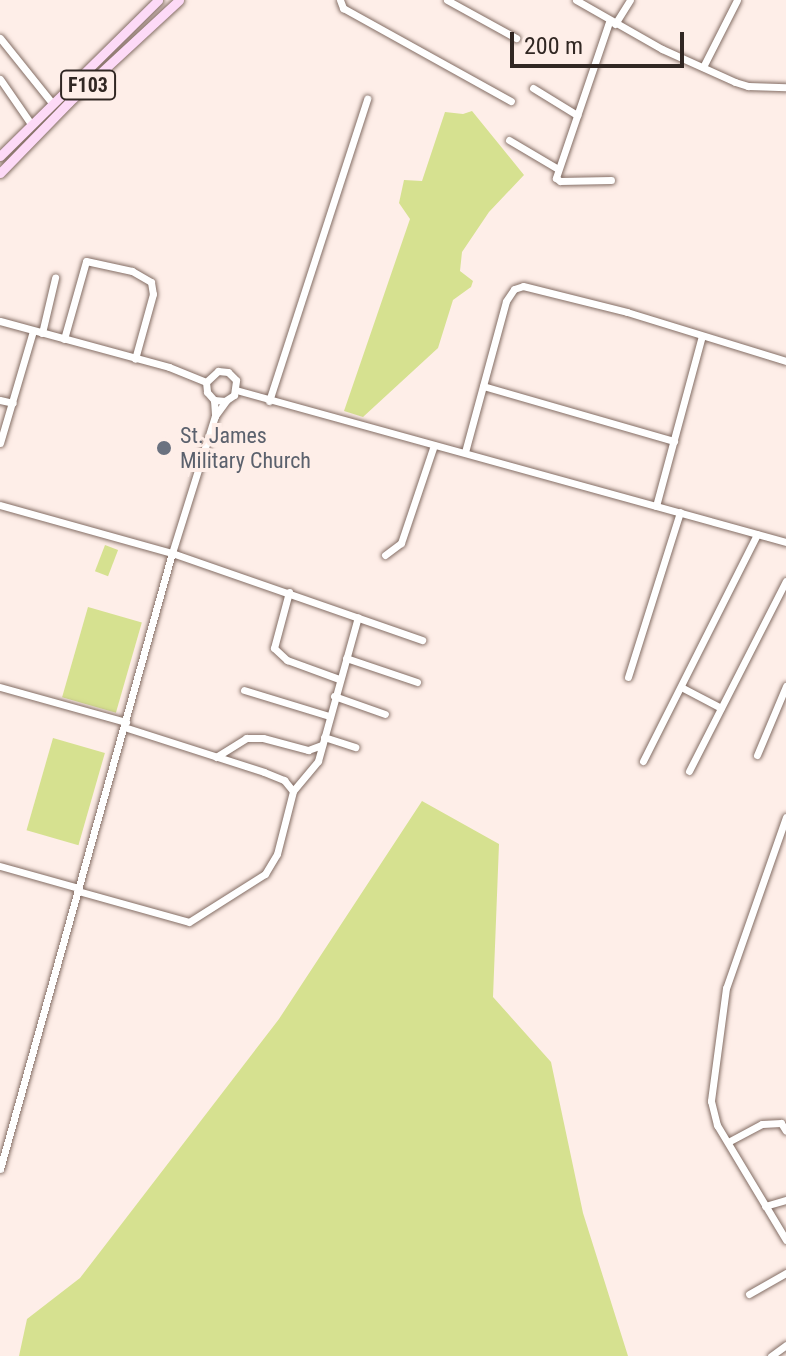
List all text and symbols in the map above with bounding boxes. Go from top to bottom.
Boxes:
scale bar [514,16,688,66]
text: 200 m [524,32,583,60]
road number: F103 [60,69,116,101]
place label: St. James Military Church [180,422,311,474]
marker: St. James Military Church [155,439,173,457]

